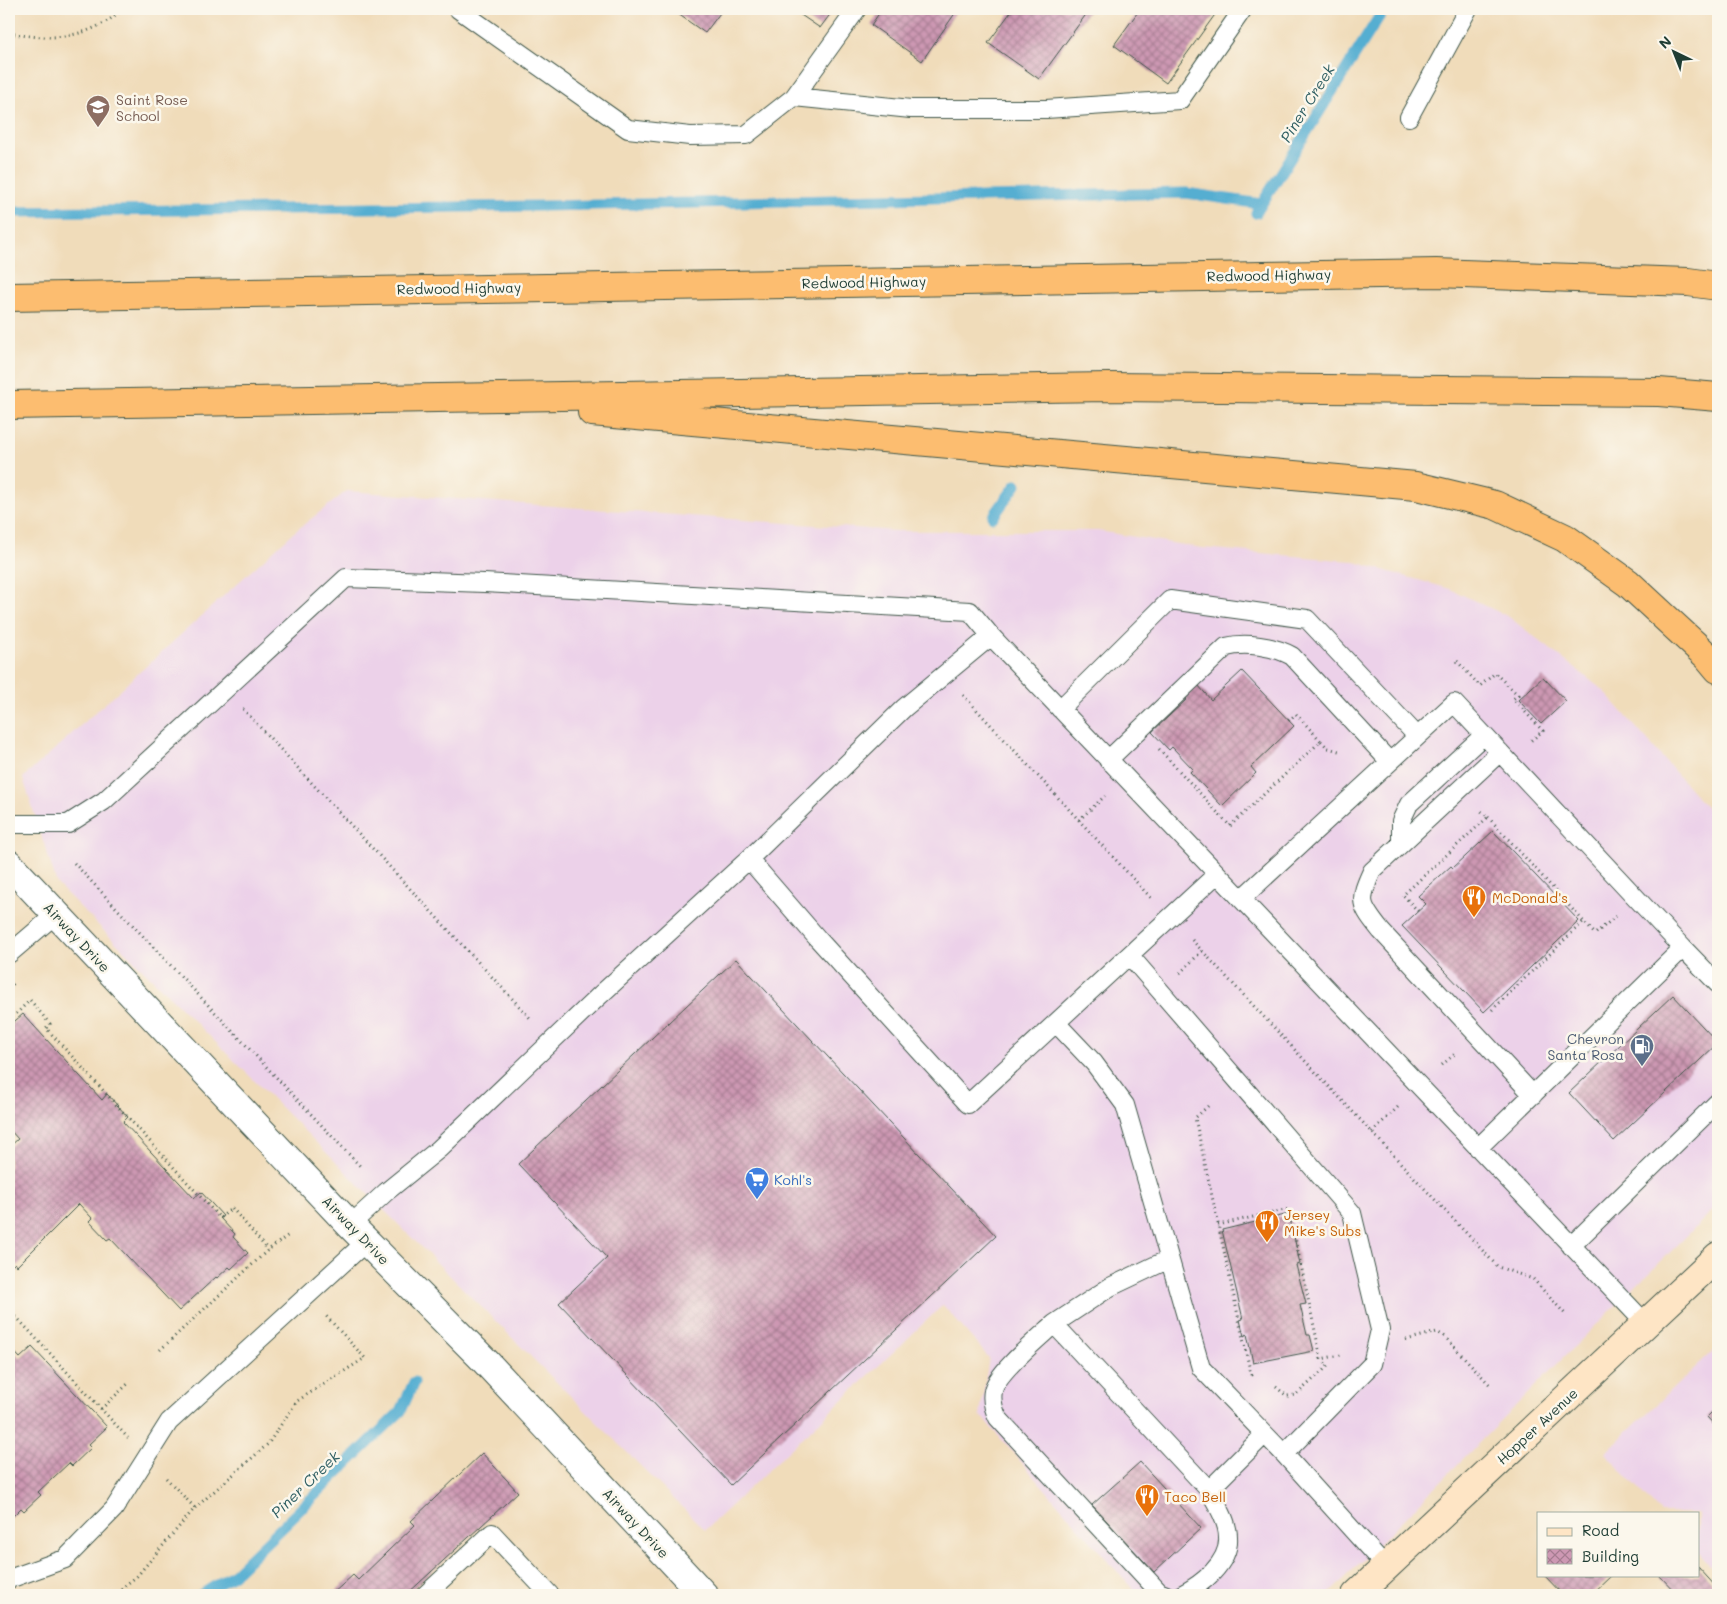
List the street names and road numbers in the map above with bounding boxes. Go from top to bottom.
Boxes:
street label: Redwood Highway [1207,264,1331,286]
street label: Redwood Highway [802,271,926,293]
street label: Redwood Highway [397,277,521,299]
street label: Airway Drive [40,898,114,976]
street label: Airway Drive [318,1191,394,1269]
street label: Hopper Avenue [1492,1384,1582,1468]
street label: Airway Drive [599,1484,673,1562]

